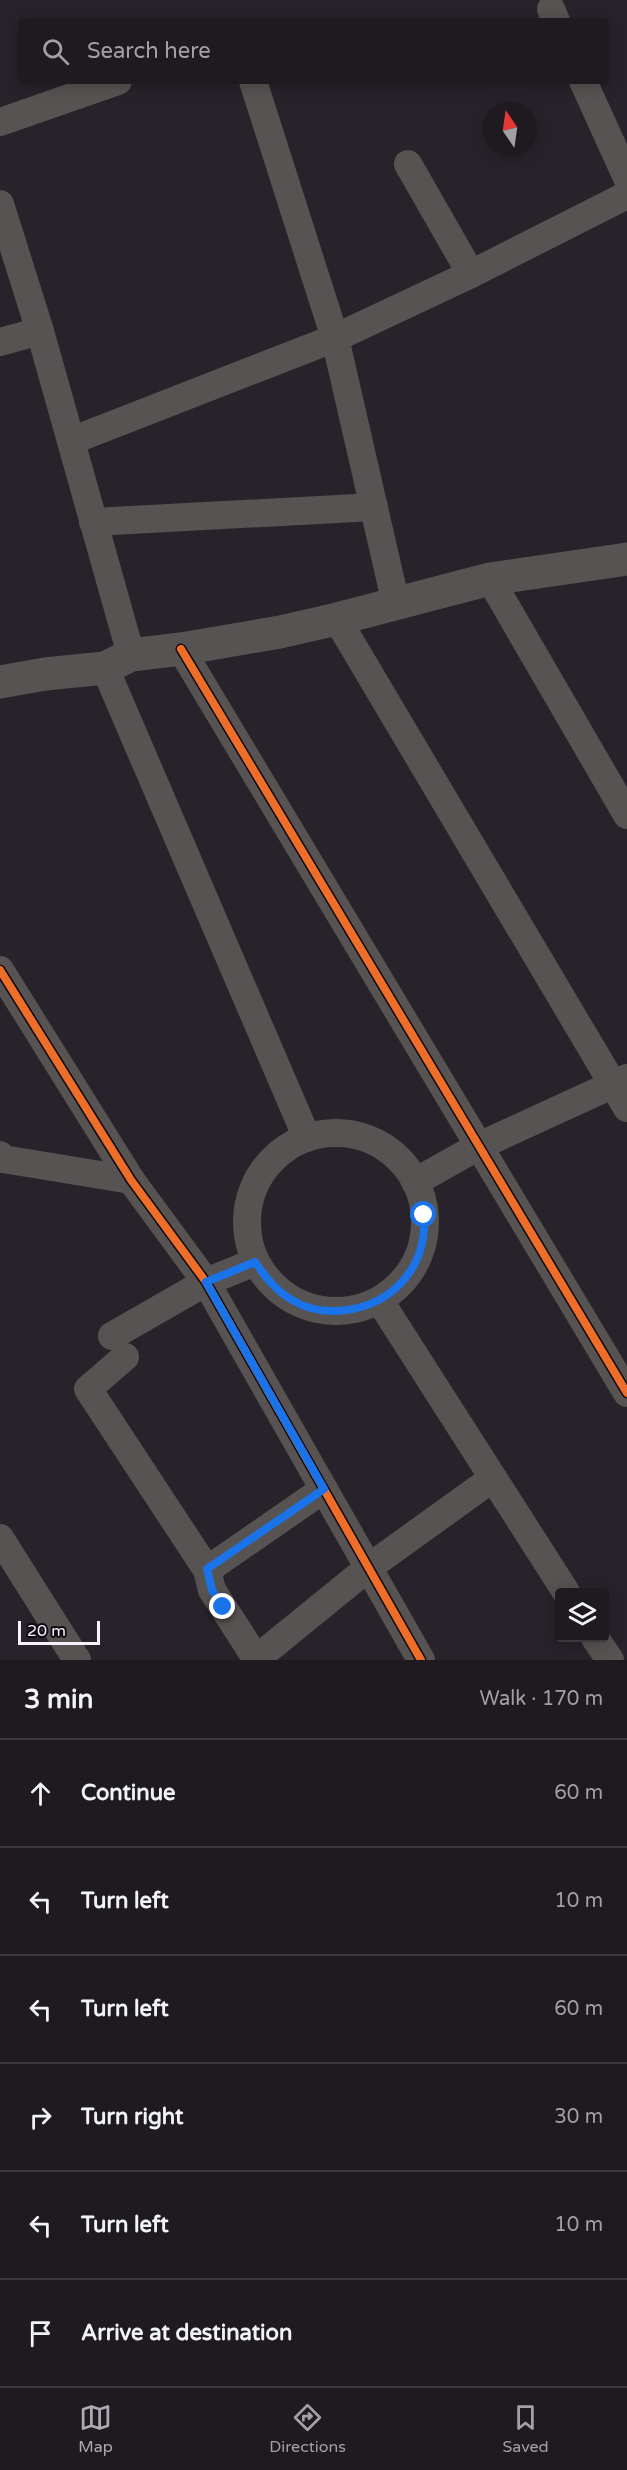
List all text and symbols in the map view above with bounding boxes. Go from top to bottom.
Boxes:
search box [18,18,609,84]
icon: search [39,35,72,68]
text: Search here [87,38,211,64]
north arrow [483,102,537,156]
route start [410,1201,436,1227]
map controls [555,1588,609,1642]
button: layers [555,1588,609,1642]
route end [209,1593,235,1619]
scale bar [18,1618,100,1646]
text: 20 m [27,1621,66,1641]
text: 3 min [24,1684,93,1715]
text: Walk · 170 m [480,1687,603,1711]
icon: ahead [24,1777,57,1810]
text: Continue [81,1780,176,1806]
text: 60 m [554,1781,603,1805]
icon: left [24,1885,57,1918]
text: Turn left [81,1888,169,1914]
text: 10 m [554,1889,603,1913]
icon: left [24,1993,57,2026]
text: Turn left [81,1996,169,2022]
text: 60 m [554,1997,603,2021]
icon: right [24,2101,57,2134]
text: Turn right [81,2104,183,2130]
text: 30 m [554,2105,603,2129]
icon: left [24,2209,57,2242]
text: Turn left [81,2212,169,2238]
text: 10 m [554,2213,603,2237]
icon: arrive [24,2317,57,2350]
text: Arrive at destination [81,2320,292,2346]
tab: Map [78,2401,113,2457]
tab: Directions [269,2401,346,2457]
tab: Saved [502,2401,549,2457]

